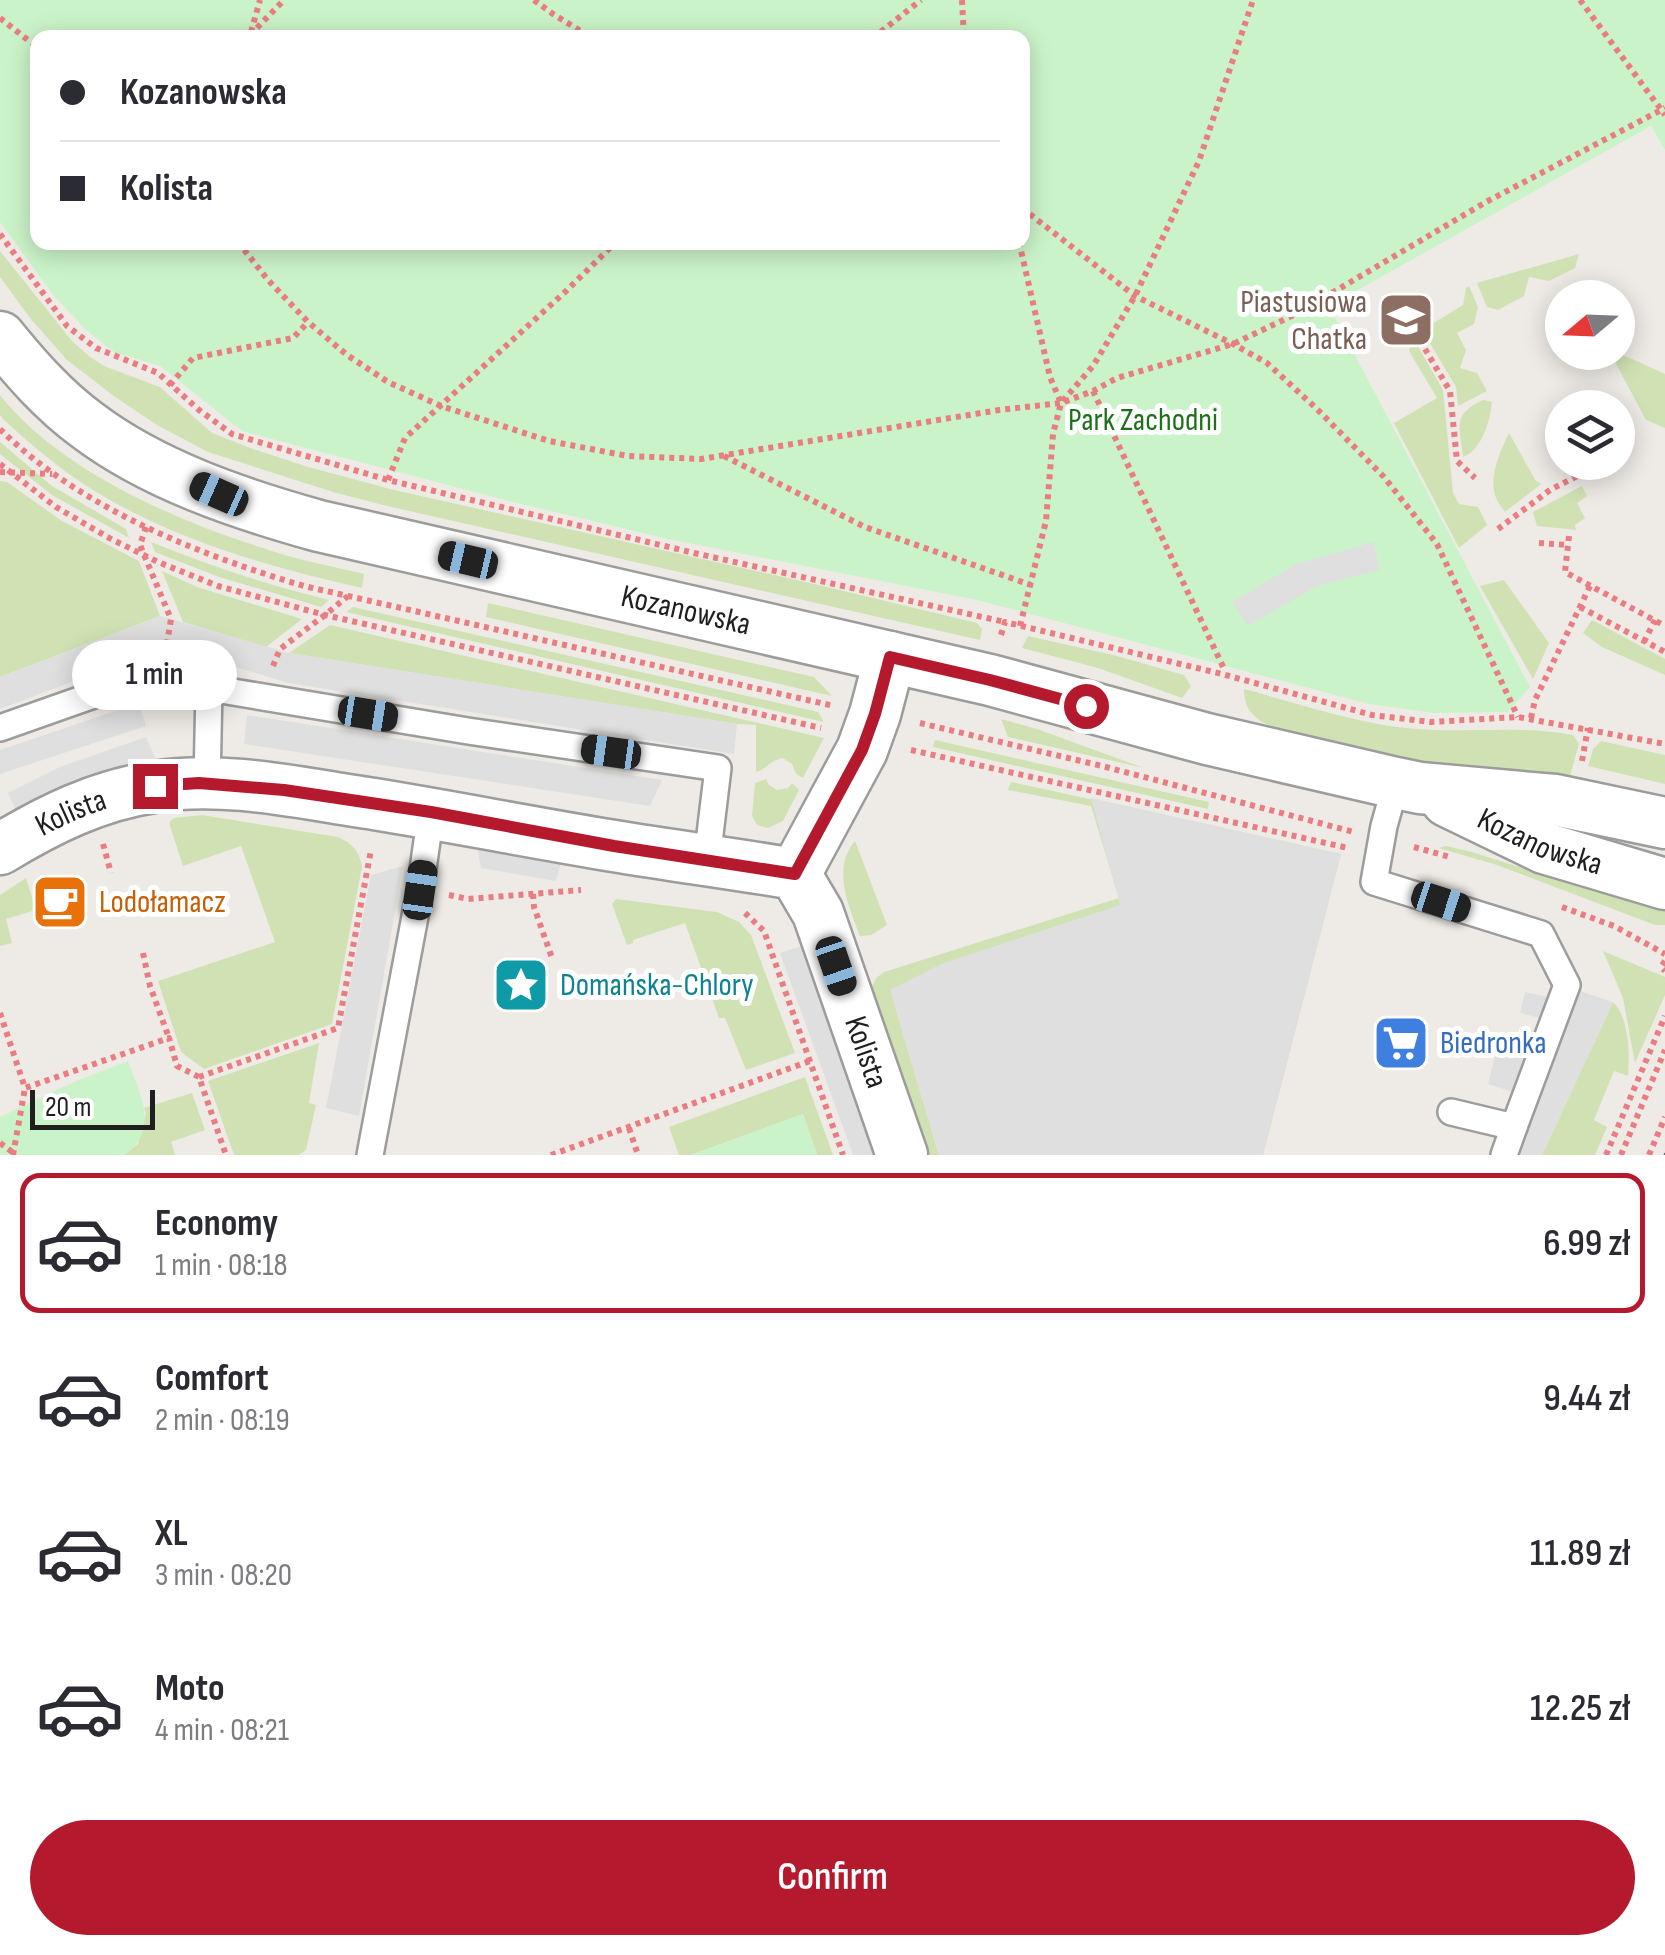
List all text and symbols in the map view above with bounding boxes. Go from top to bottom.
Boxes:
text: Kozanowska [120,70,287,115]
text: Kolista [120,166,213,211]
north arrow [1545,280,1635,370]
map controls [1545,280,1635,480]
place label: Piastusiowa Chatka [1240,283,1367,359]
school or university icon: Piastusiowa Chatka [1376,290,1436,350]
button: layers [1545,390,1635,480]
park label: Park Zachodni [1068,401,1218,440]
car [185,468,253,520]
car [435,539,501,581]
street label: Kozanowska [617,576,754,644]
callout: 1 min [72,641,238,711]
text: 1 min [125,655,184,694]
route start [1064,684,1109,729]
car [336,694,400,734]
car [579,733,643,771]
route end [133,764,178,809]
street label: Kolista [29,780,111,845]
street label: Kozanowska [1471,799,1607,884]
car [401,858,439,922]
cafe icon: Lodołamacz [30,872,90,932]
car [1408,878,1474,926]
place label: Lodołamacz [99,883,226,922]
car [812,933,860,999]
place icon: Domańska-Chlory [491,955,551,1015]
place label: Domańska-Chlory [560,966,754,1005]
street label: Kolista [836,1011,897,1093]
supermarket icon: Biedronka [1371,1013,1431,1073]
place label: Biedronka [1440,1024,1547,1063]
scale bar [30,1085,155,1130]
text: 20 m [45,1091,91,1124]
icon: car [35,1198,125,1288]
text: Economy [155,1201,278,1246]
text: 6.99 zł [1543,1221,1630,1266]
text: 1 min · 08:18 [155,1246,288,1285]
icon: car [35,1353,125,1443]
text: Comfort [155,1356,269,1401]
text: 9.44 zł [1543,1376,1630,1421]
text: 2 min · 08:19 [155,1401,290,1440]
icon: car [35,1508,125,1598]
text: XL [155,1511,188,1556]
text: 11.89 zł [1530,1531,1630,1576]
text: 3 min · 08:20 [155,1556,292,1595]
icon: car [35,1663,125,1753]
text: Moto [155,1666,225,1711]
text: 12.25 zł [1530,1686,1630,1731]
text: 4 min · 08:21 [155,1711,289,1750]
button: Confirm [30,1820,1635,1935]

